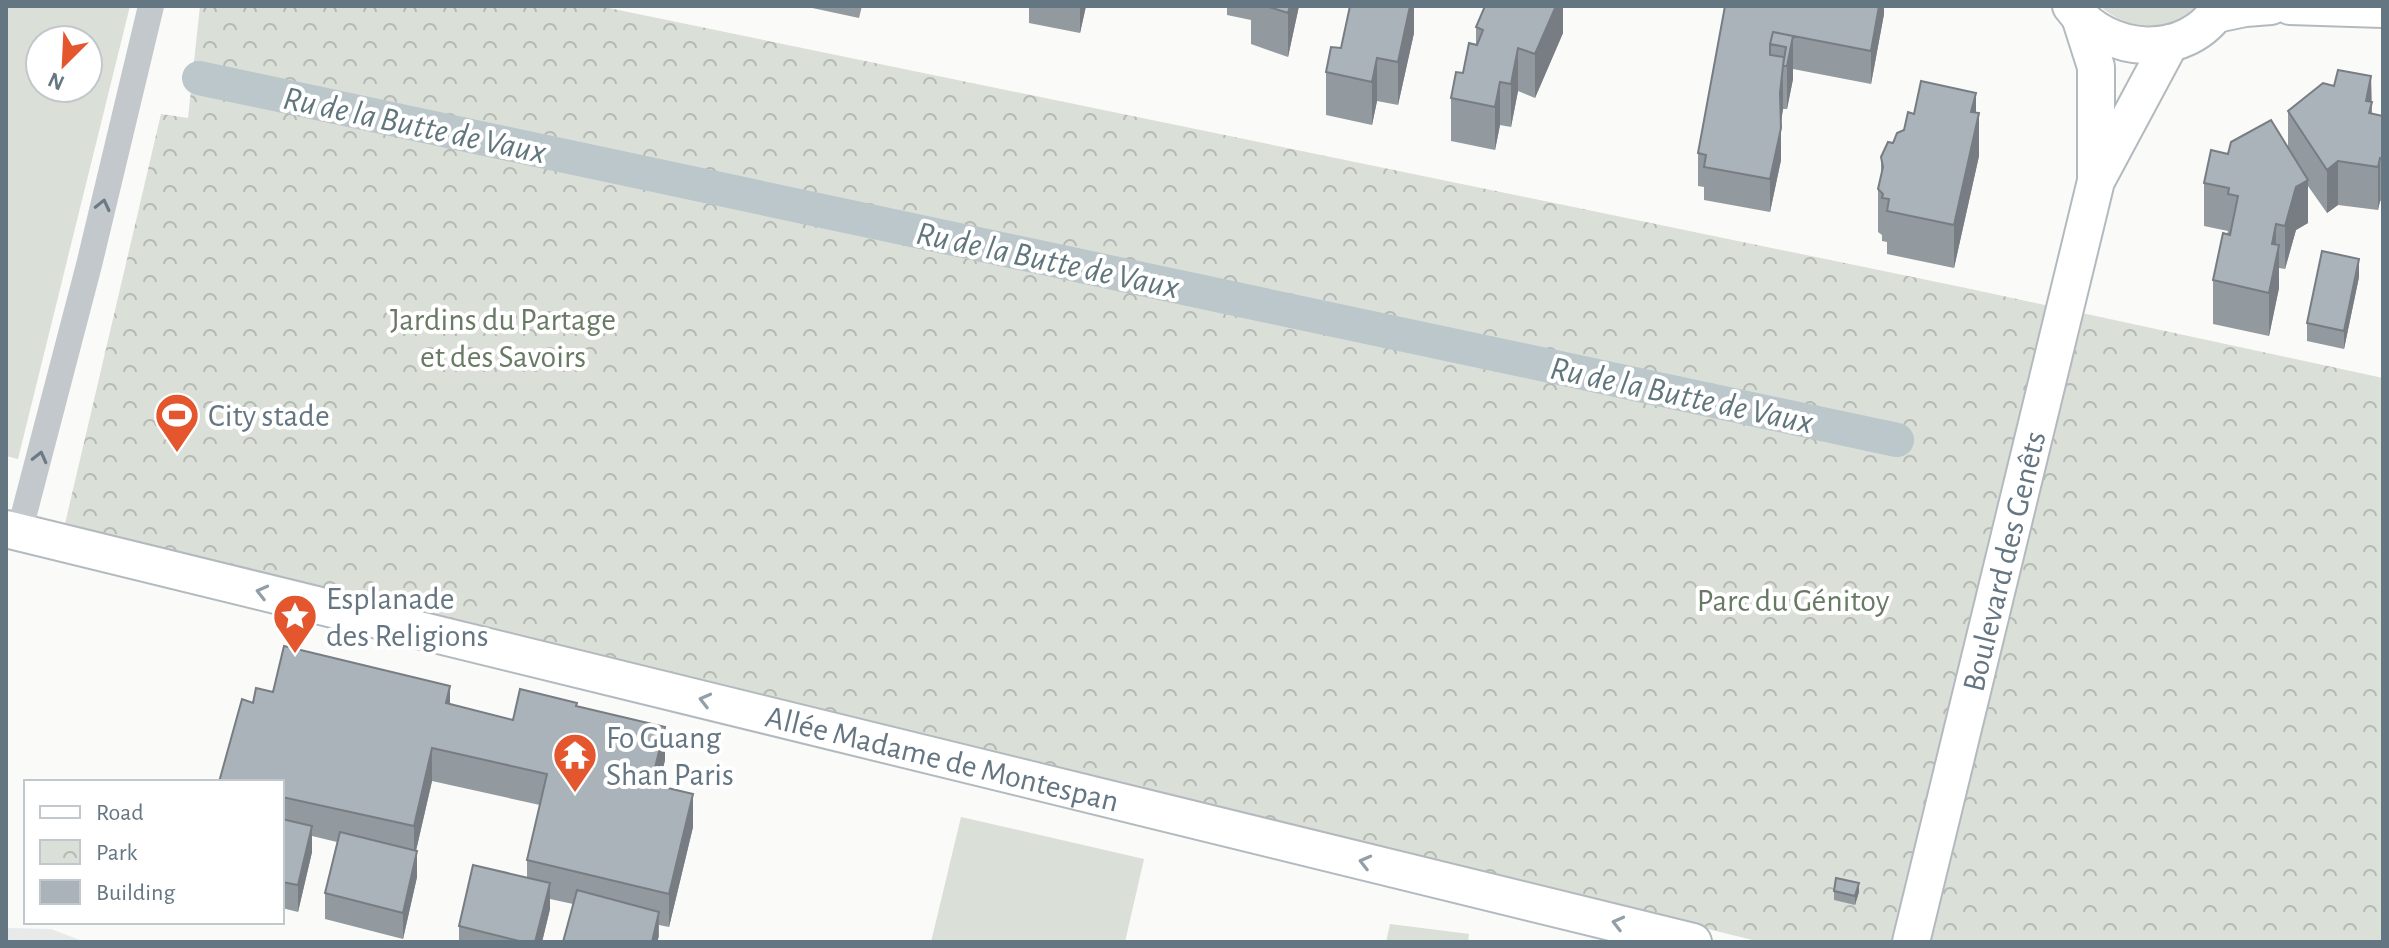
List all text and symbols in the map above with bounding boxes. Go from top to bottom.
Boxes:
north arrow [24,24,104,104]
text: N [45,68,68,95]
water label: Ru de la Butte de Vaux [280,81,549,170]
one-way arrow [94,199,111,213]
water label: Ru de la Butte de Vaux [913,216,1182,305]
park label: Jardins du Partage et des Savoirs [390,304,616,373]
water label: Ru de la Butte de Vaux [1547,351,1816,440]
sports icon: City stade [153,391,201,454]
place label: City stade [208,400,330,432]
street label: Boulevard des Genêts [1958,428,2052,695]
one-way arrow [30,451,47,465]
place label: Esplanade des Religions [326,583,489,652]
one-way arrow [255,585,269,602]
park label: Parc du Génitoy [1697,585,1890,617]
place icon: Esplanade des Religions [271,592,319,655]
one-way arrow [698,693,712,710]
street label: Allée Madame de Montespan [762,701,1122,818]
place label: Fo Guang Shan Paris [606,722,734,791]
temple icon: Fo Guang Shan Paris [551,731,599,794]
legend [24,780,284,924]
text: Road [96,801,144,825]
text: Park [96,841,137,865]
one-way arrow [1359,854,1373,871]
text: Building [96,881,175,905]
one-way arrow [1611,916,1625,933]

